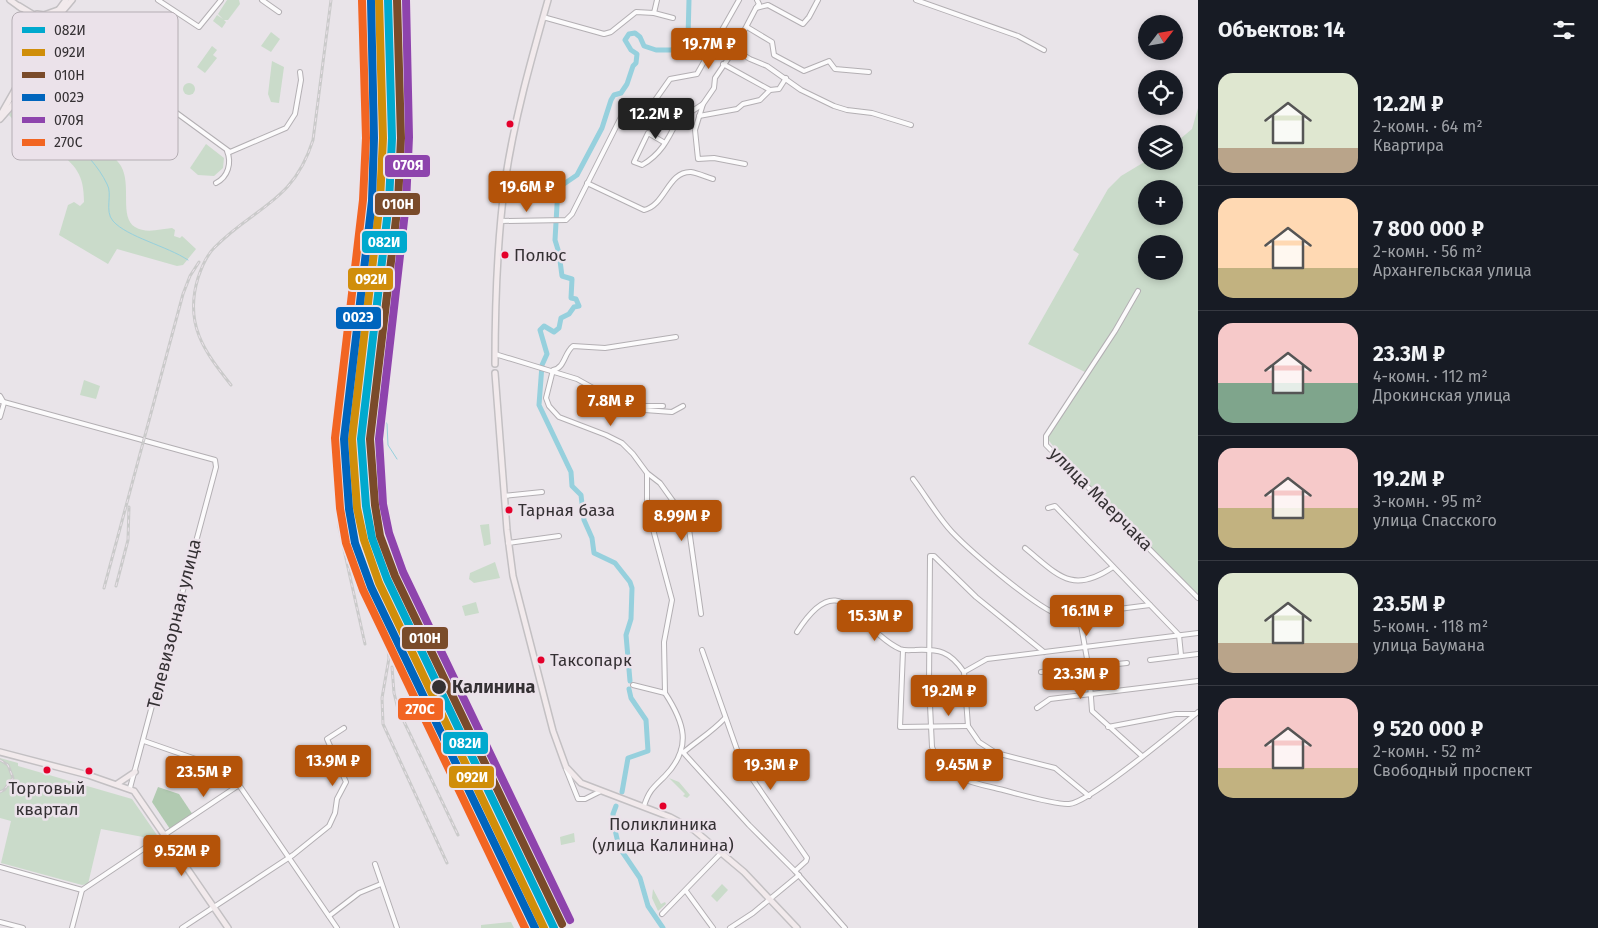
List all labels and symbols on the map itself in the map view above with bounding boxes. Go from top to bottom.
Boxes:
legend [12,12,178,160]
north arrow [1138,15,1182,60]
text: 082И [54,22,86,39]
pin: 19.7M ₽ [663,28,755,70]
text: 092И [54,44,85,61]
text: 010Н [54,67,85,84]
text: 002Э [54,89,84,106]
pin: 12.2M ₽ [610,98,702,140]
text: 070Я [54,112,84,129]
unlabelled marker [505,119,515,129]
text: 270С [54,134,83,151]
line badge: 070Я [384,154,431,178]
text: 070Я [392,157,424,174]
pin: 19.6M ₽ [481,170,573,213]
line badge: 010Н [374,192,421,216]
text: 010Н [382,196,414,213]
line badge: 082И [361,230,408,254]
text: 082И [368,234,400,251]
place label: Полюс [514,245,567,266]
marker: Полюс [500,250,510,260]
line badge: 092И [347,267,394,291]
text: 092И [355,271,387,288]
line badge: 002Э [335,306,382,330]
text: 002Э [342,309,374,326]
pin: 7.8M ₽ [570,384,652,427]
street label: улица Маерчака [1044,442,1158,556]
place label: Тарная база [518,500,615,521]
pin: 8.99M ₽ [636,500,728,542]
marker: Тарная база [504,505,514,515]
street label: Телевизорная улица [142,537,206,711]
pin: 16.1M ₽ [1041,594,1133,637]
pin: 15.3M ₽ [829,600,921,642]
line badge: 010Н [401,626,449,650]
text: 010Н [409,630,441,647]
place label: Таксопарк [550,650,632,671]
marker: Таксопарк [536,655,546,665]
pin: 23.3M ₽ [1035,658,1127,700]
pin: 19.2M ₽ [903,674,995,717]
place label: Калинина [452,676,536,698]
marker: Калинина [430,678,448,696]
line badge: 270С [397,697,444,721]
text: 270С [405,701,435,718]
line badge: 082И [442,731,489,755]
text: 082И [449,735,481,752]
pin: 13.9M ₽ [287,744,379,787]
pin: 19.3M ₽ [725,748,817,791]
pin: 9.45M ₽ [918,748,1010,791]
pin: 23.5M ₽ [158,756,250,798]
marker: Торговый квартал [42,765,52,775]
line badge: 092И [448,765,495,789]
unlabelled marker [84,766,94,776]
text: 092И [456,769,488,786]
place label: Торговый квартал [9,778,85,820]
marker: Поликлиника (улица Калинина) [658,801,668,811]
place label: Поликлиника (улица Калинина) [592,814,734,856]
pin: 9.52M ₽ [136,834,228,877]

